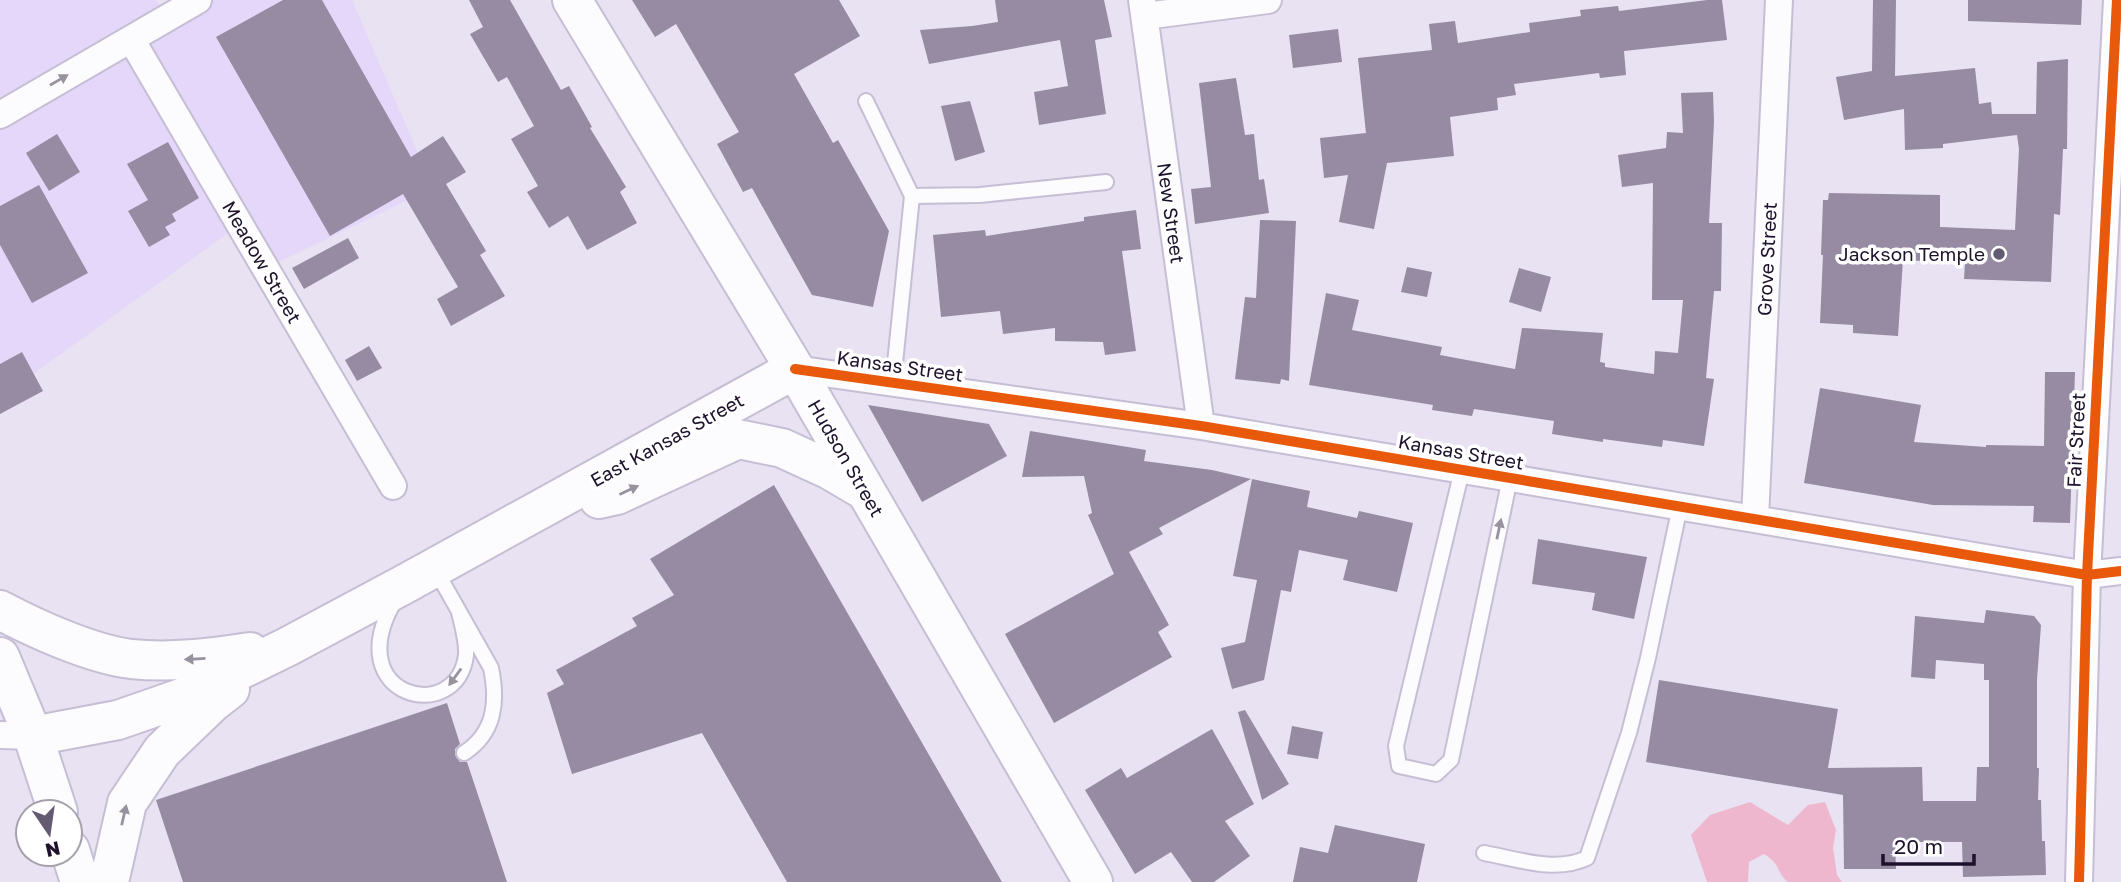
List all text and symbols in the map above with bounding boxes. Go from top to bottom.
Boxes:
one-way arrow [49,75,69,87]
street label: New Street [1153,161,1190,265]
street label: Meadow Street [218,197,307,327]
street label: Grove Street [1752,201,1781,316]
place label: Jackson Temple [1838,242,1985,265]
marker: Jackson Temple [1991,246,2007,262]
street label: Kansas Street [835,345,965,386]
street label: East Kansas Street [586,388,747,491]
street label: Fair Street [2062,392,2089,488]
street label: Hudson Street [804,395,889,521]
street label: Kansas Street [1396,429,1526,474]
one-way arrow [619,484,639,496]
one-way arrow [1494,518,1505,540]
one-way arrow [184,654,206,665]
one-way arrow [448,667,462,686]
north arrow [14,798,84,868]
one-way arrow [119,804,130,826]
scale bar [1883,822,1974,866]
text: 20 m [1894,833,1943,859]
text: N [43,837,63,863]

